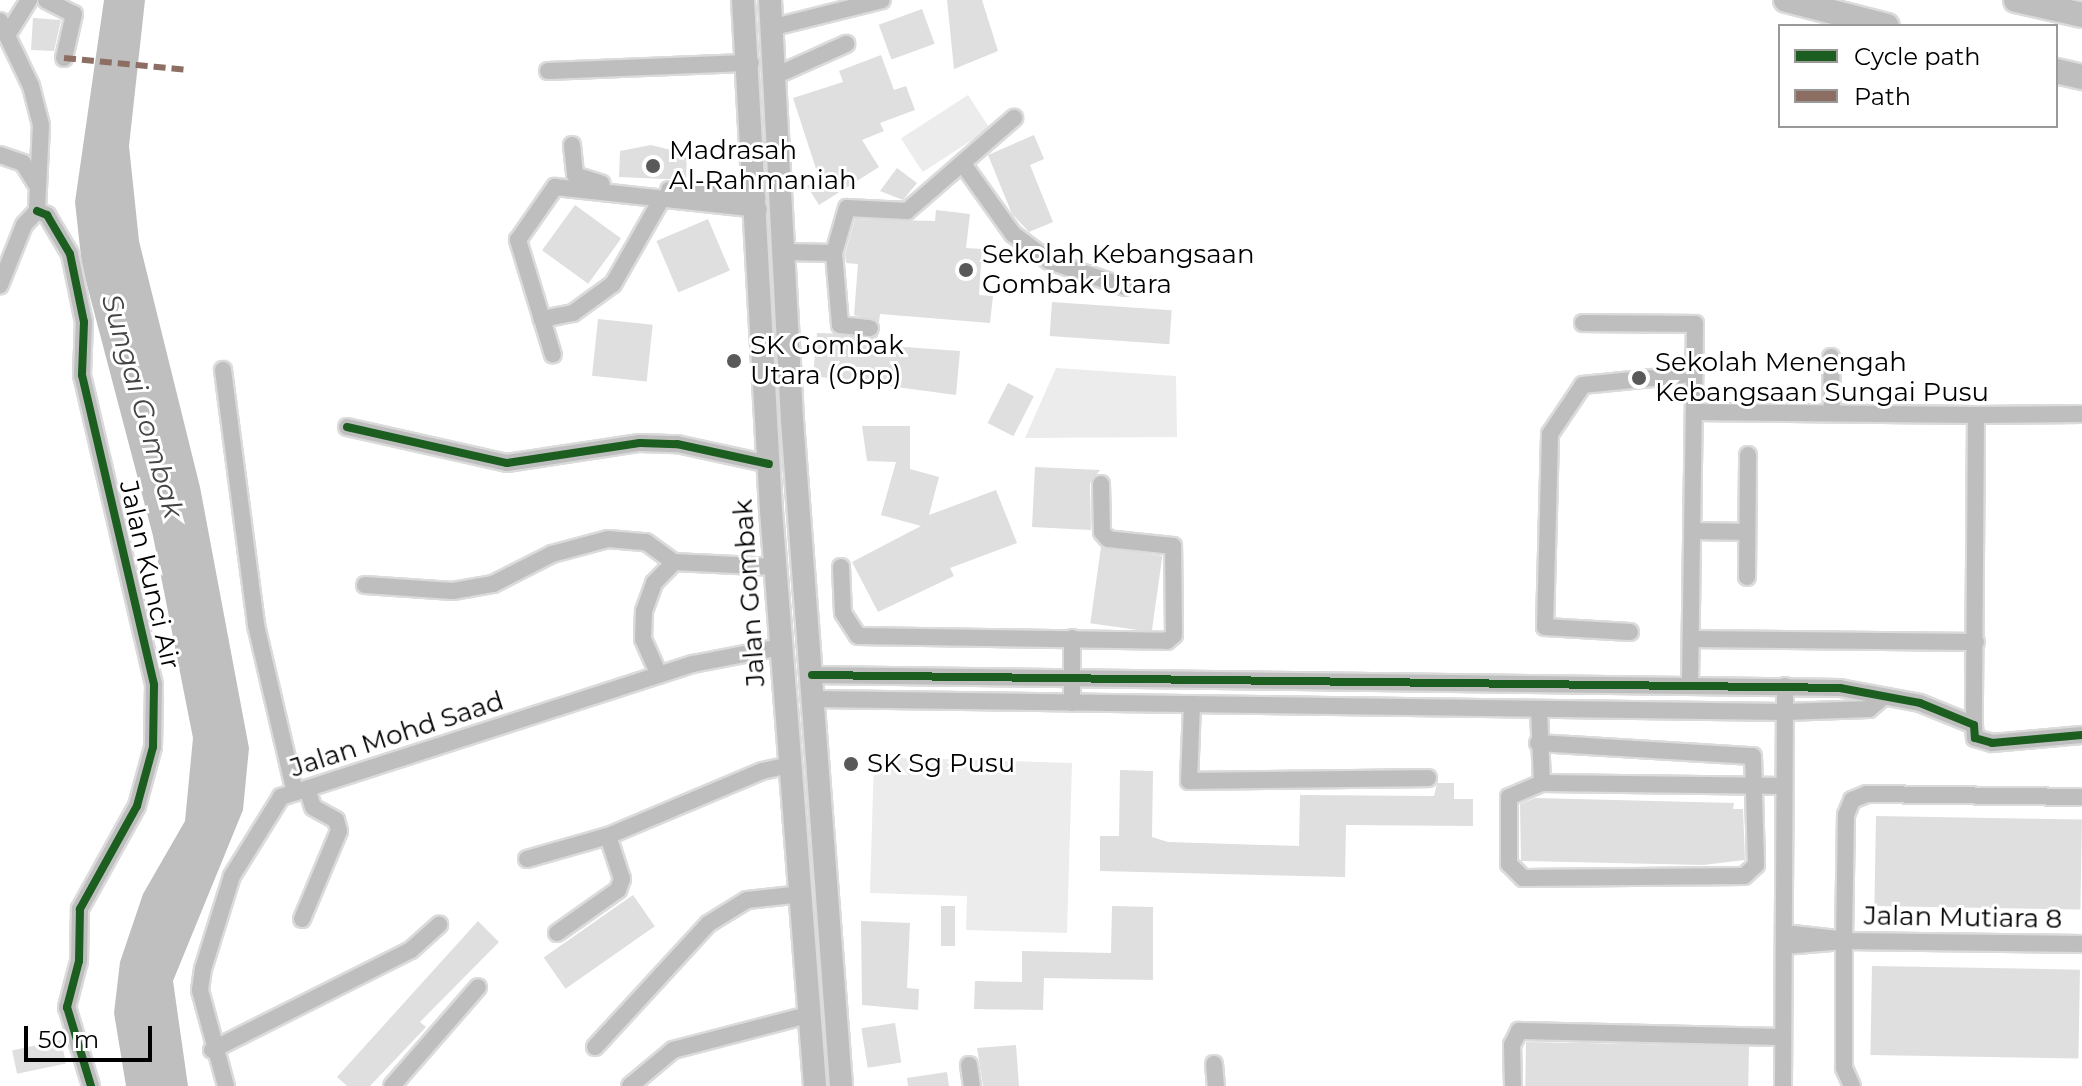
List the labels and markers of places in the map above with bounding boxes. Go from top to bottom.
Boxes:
place label: Madrasah Al-Rahmaniah [669,135,857,196]
marker: Madrasah Al-Rahmaniah [644,157,662,175]
place label: Sekolah Kebangsaan Gombak Utara [982,239,1254,300]
marker: Sekolah Kebangsaan Gombak Utara [957,261,975,279]
place label: SK Gombak Utara (Opp) [750,330,904,392]
place label: Sekolah Menengah Kebangsaan Sungai Pusu [1655,347,1989,408]
marker: SK Gombak Utara (Opp) [725,352,743,370]
marker: Sekolah Menengah Kebangsaan Sungai Pusu [1630,369,1648,387]
place label: SK Sg Pusu [867,748,1015,780]
marker: SK Sg Pusu [842,755,860,773]

